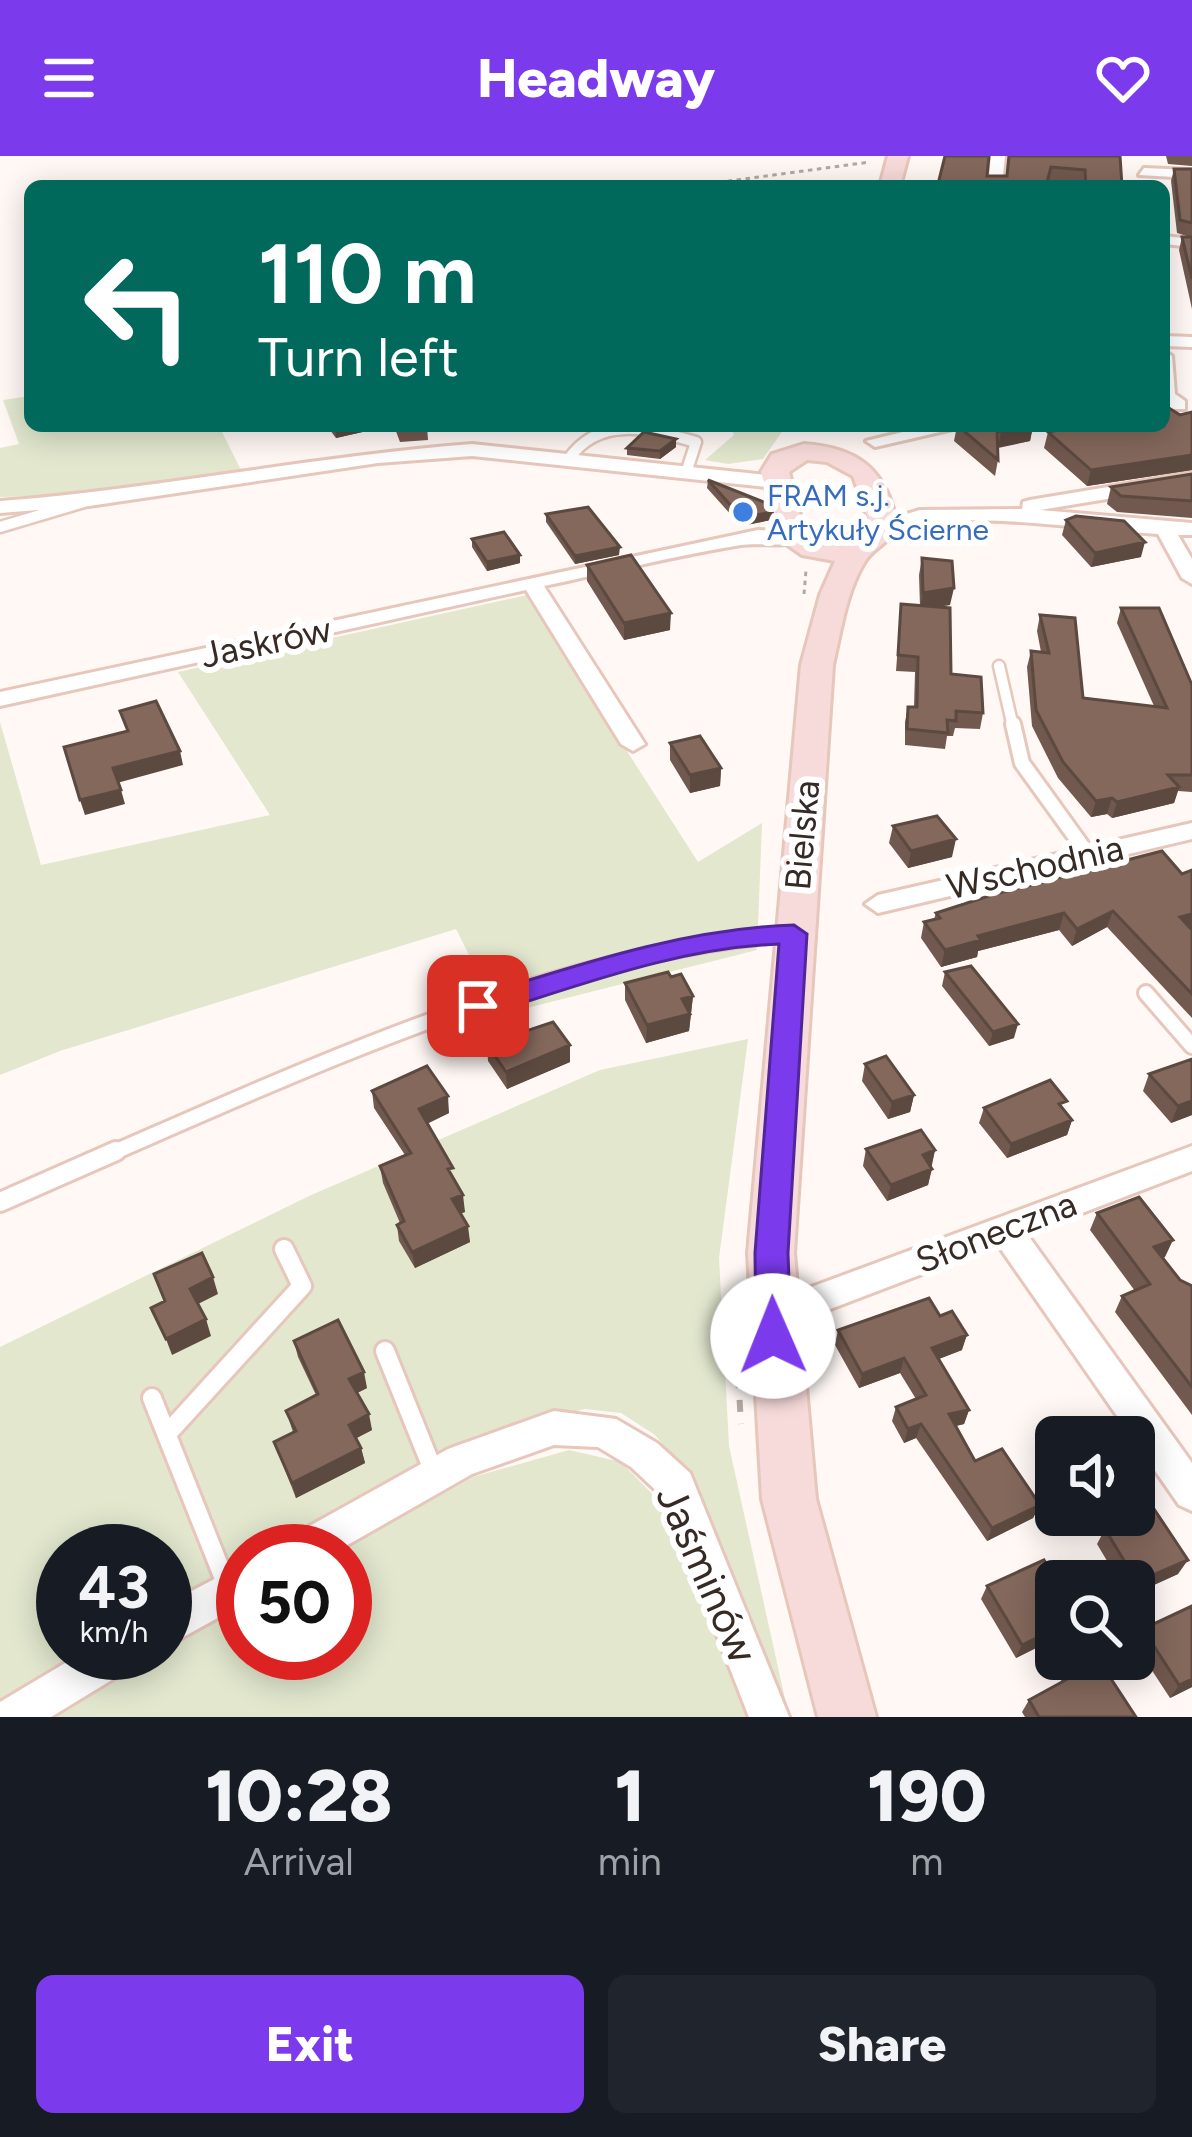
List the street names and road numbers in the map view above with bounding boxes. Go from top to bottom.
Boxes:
street label: Jaskrów [197,607,335,677]
street label: Bielska [776,778,828,892]
street label: Wschodnia [943,826,1127,908]
street label: Słoneczna [910,1182,1082,1282]
street label: Jaśminów [645,1478,769,1671]

